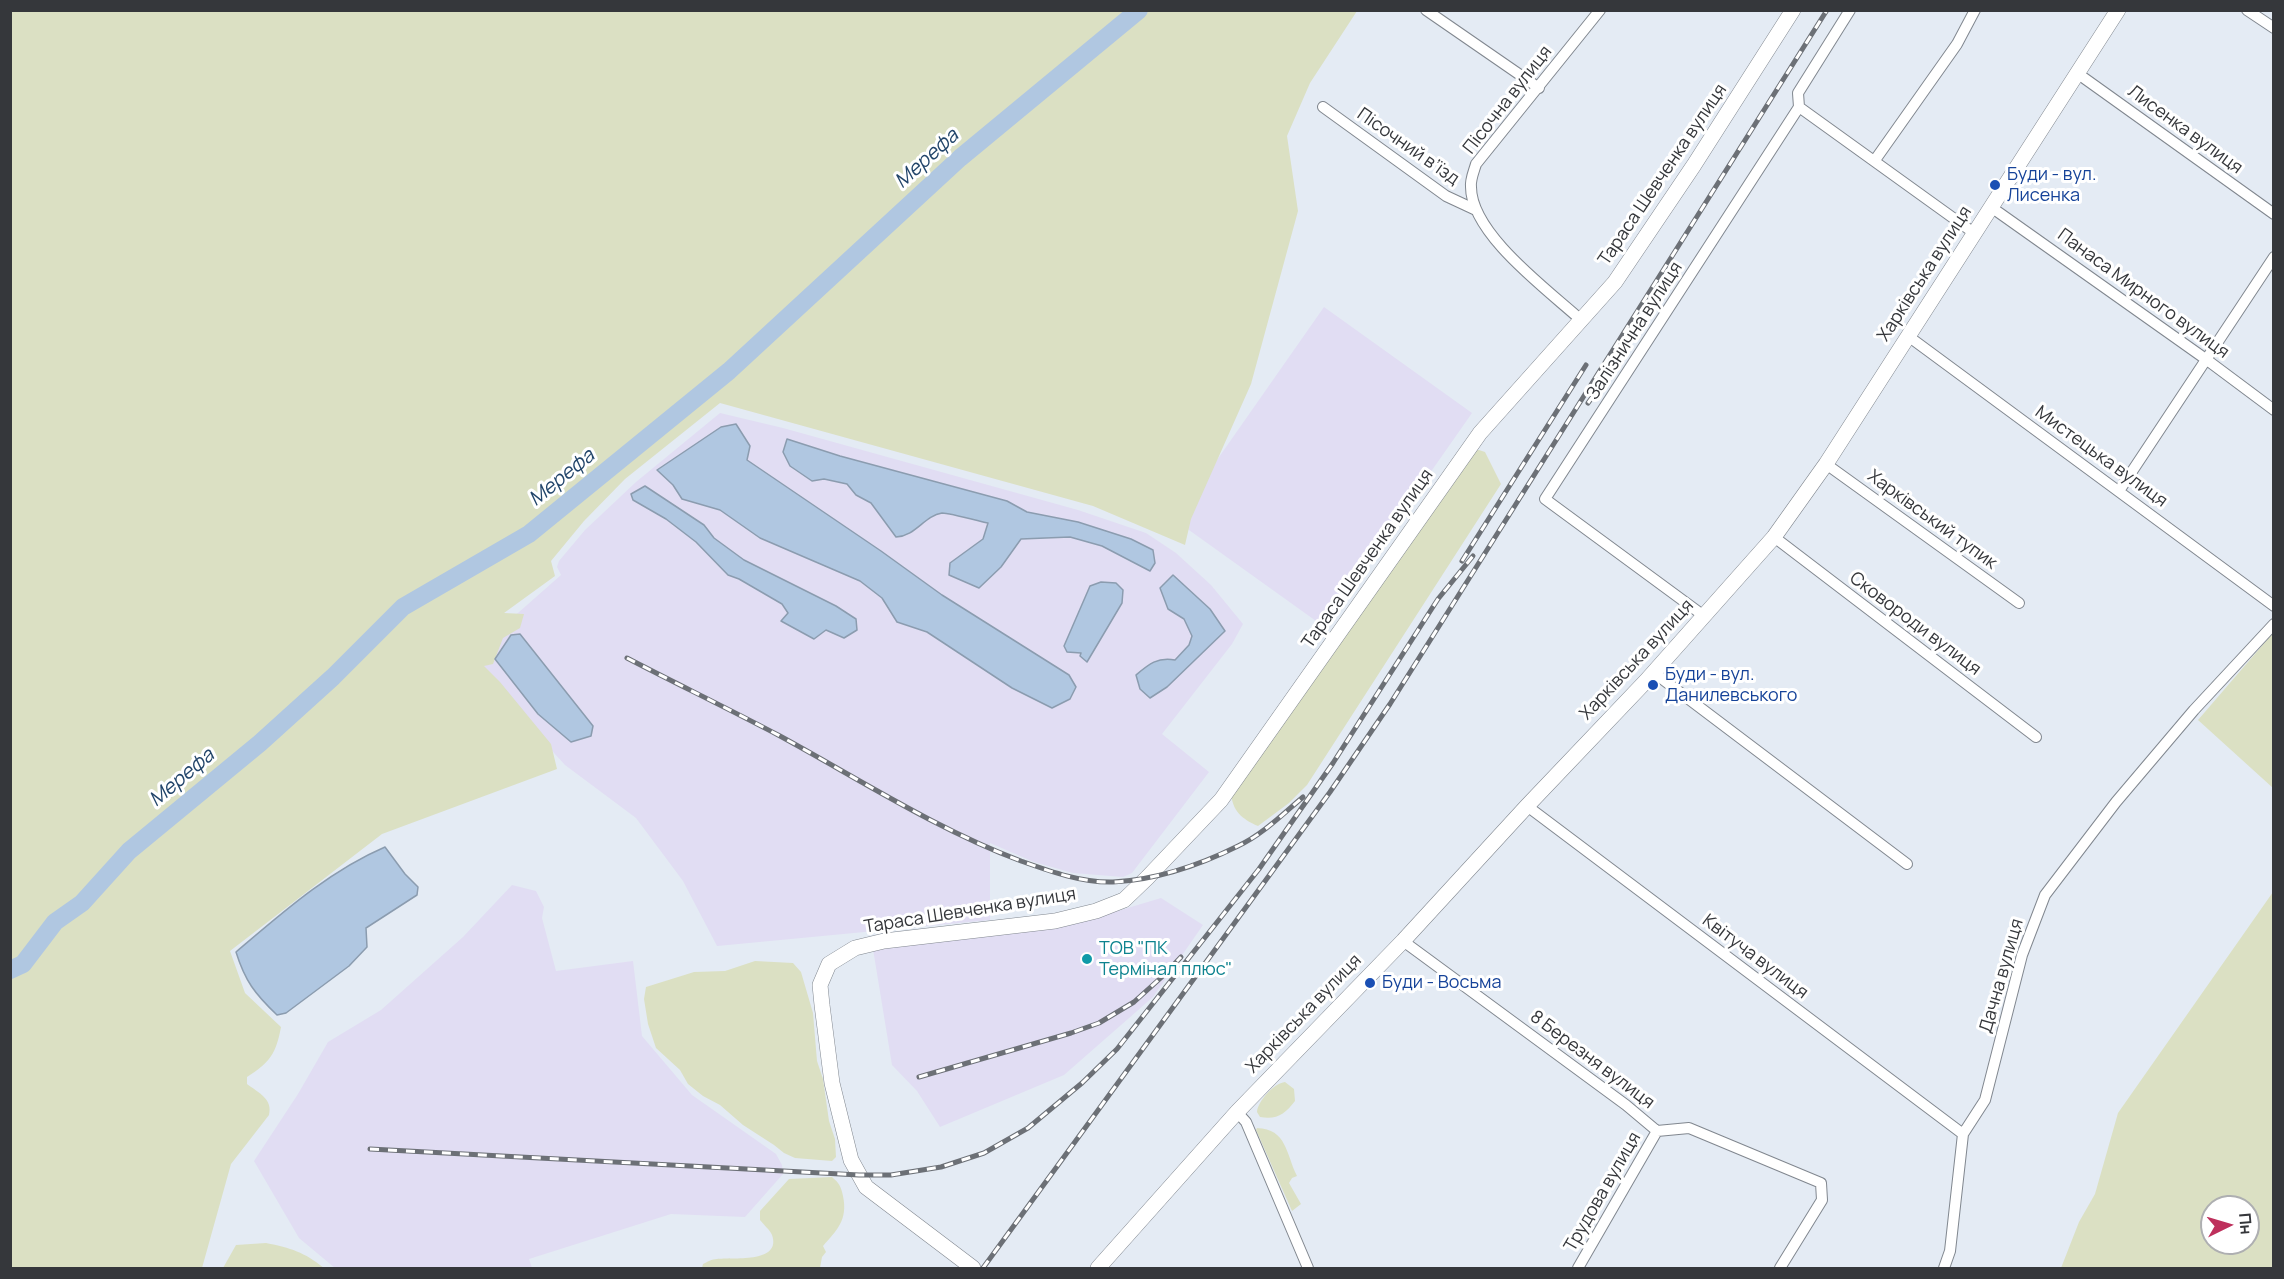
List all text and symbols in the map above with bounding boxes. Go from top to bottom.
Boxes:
street label: Пісочна вулиця [1459,42,1557,158]
street label: Тараса Шевченка вулиця [1594,80,1732,270]
street label: Лисенка вулиця [2123,81,2247,179]
street label: Пісочний в’їзд [1353,104,1463,190]
water label: Мерефа [890,124,964,194]
place label: Буди - вул. Лисенка [2007,164,2096,207]
marker: Буди - вул. Лисенка [1988,178,2002,192]
street label: Харківська вулиця [1873,202,1977,346]
street label: Панаса Мирного вулиця [2053,224,2233,364]
street label: Залізнична вулиця [1582,258,1688,404]
street label: Мистецька вулиця [2031,402,2171,512]
water label: Мерефа [524,444,600,512]
street label: Тараса Шевченка вулиця [1298,465,1438,653]
street label: Харківський тупик [1863,466,2001,574]
street label: Сковороди вулиця [1845,568,1985,680]
street label: Харківська вулиця [1576,595,1698,725]
place label: Буди - вул. Данилевського [1665,664,1797,706]
marker: Буди - вул. Данилевського [1646,678,1660,692]
water label: Мерефа [145,744,219,812]
street label: Тараса Шевченка вулиця [863,884,1077,938]
street label: Квітуча вулиця [1698,910,1812,1004]
street label: Дачна вулиця [1975,916,2029,1036]
place label: ТОВ "ПК Термінал плюс" [1099,938,1232,980]
street label: Харківська вулиця [1242,950,1366,1078]
marker: ТОВ "ПК Термінал плюс" [1080,952,1094,966]
place label: Буди - Восьма [1382,972,1501,994]
marker: Буди - Восьма [1363,976,1377,990]
street label: 8 Березня вулиця [1526,1006,1658,1114]
street label: Трудова вулиця [1560,1128,1646,1256]
north arrow [2200,1195,2260,1255]
text: Пн [2234,1212,2258,1235]

